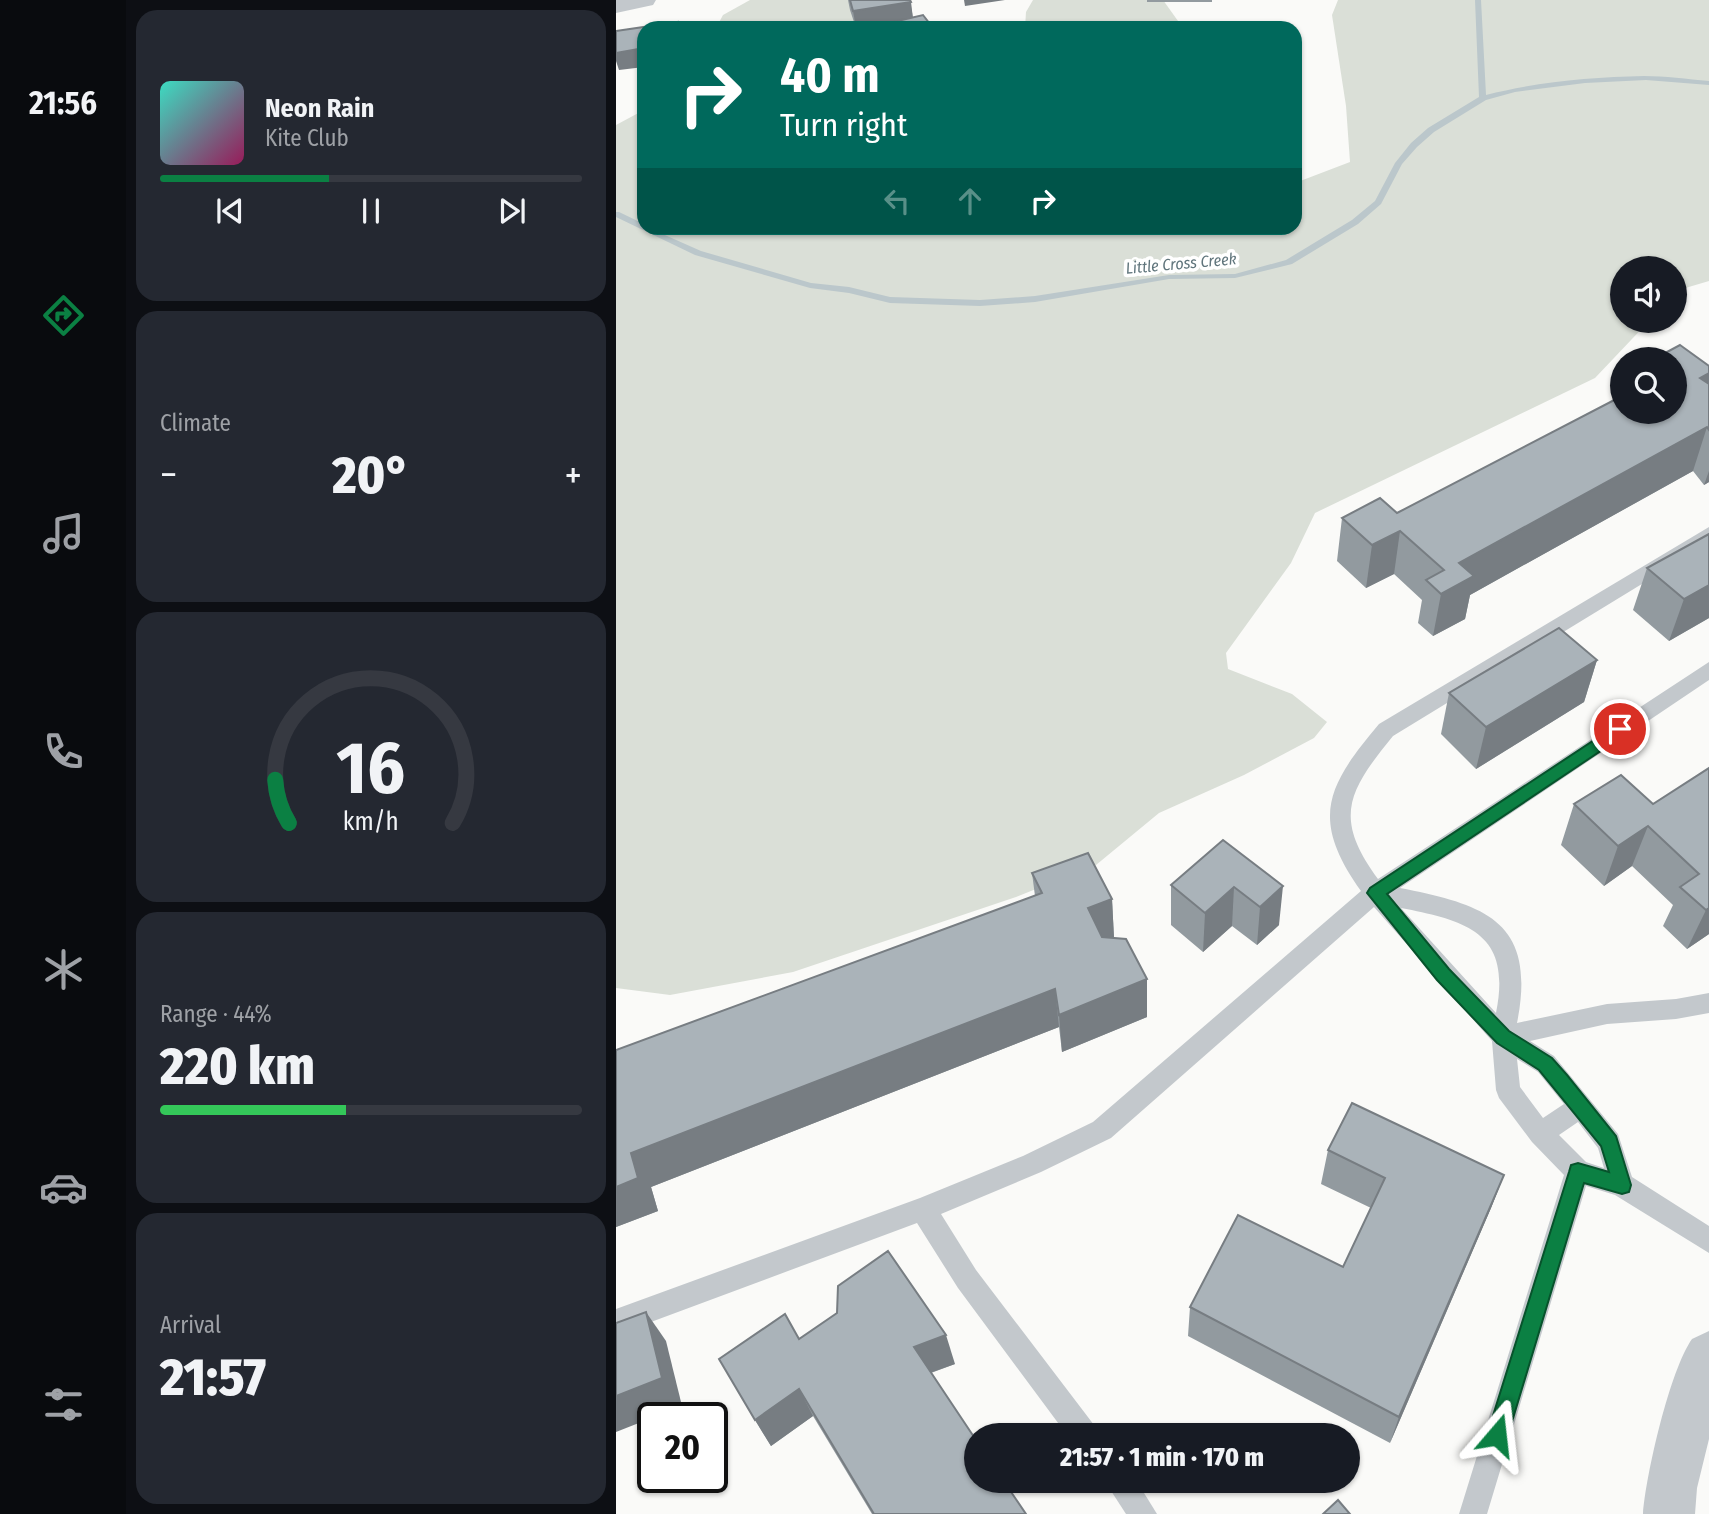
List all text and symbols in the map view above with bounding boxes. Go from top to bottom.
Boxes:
text: 40 m [780,46,880,105]
icon: right [665,49,756,140]
text: 21:56 [29,84,97,122]
text: Neon Rain [265,93,374,124]
text: Turn right [780,106,907,144]
text: Kite Club [265,124,349,152]
icon: left [878,182,916,220]
icon: ahead [951,182,989,220]
icon: right [1024,182,1062,220]
icon: previous [211,192,249,230]
icon: pause [352,192,390,230]
icon: next [493,192,531,230]
water label: Little Cross Creek [1125,249,1237,278]
map controls [1610,256,1687,424]
button: sound [1610,256,1687,333]
icon: directions [39,291,88,340]
button: search [1610,347,1687,424]
text: Climate [160,409,231,437]
text: 20° [332,444,410,507]
text: − [160,452,177,498]
text: + [565,452,582,498]
icon: music [39,509,88,558]
pin [1590,699,1650,759]
icon: arrive [1601,710,1639,748]
text: 16 [337,725,405,812]
icon: phone [39,727,88,776]
text: km/h [343,807,399,837]
icon: climate [39,945,88,994]
text: Range · 44% [160,1000,272,1028]
text: 220 km [160,1035,315,1098]
icon: car [39,1163,88,1212]
text: Arrival [160,1311,221,1339]
text: 21:57 [160,1346,266,1409]
icon: filters [39,1380,88,1429]
position arrow [1460,1398,1534,1472]
speed limit sign: 20 [637,1402,728,1493]
text: 21:57 · 1 min · 170 m [1060,1442,1264,1473]

